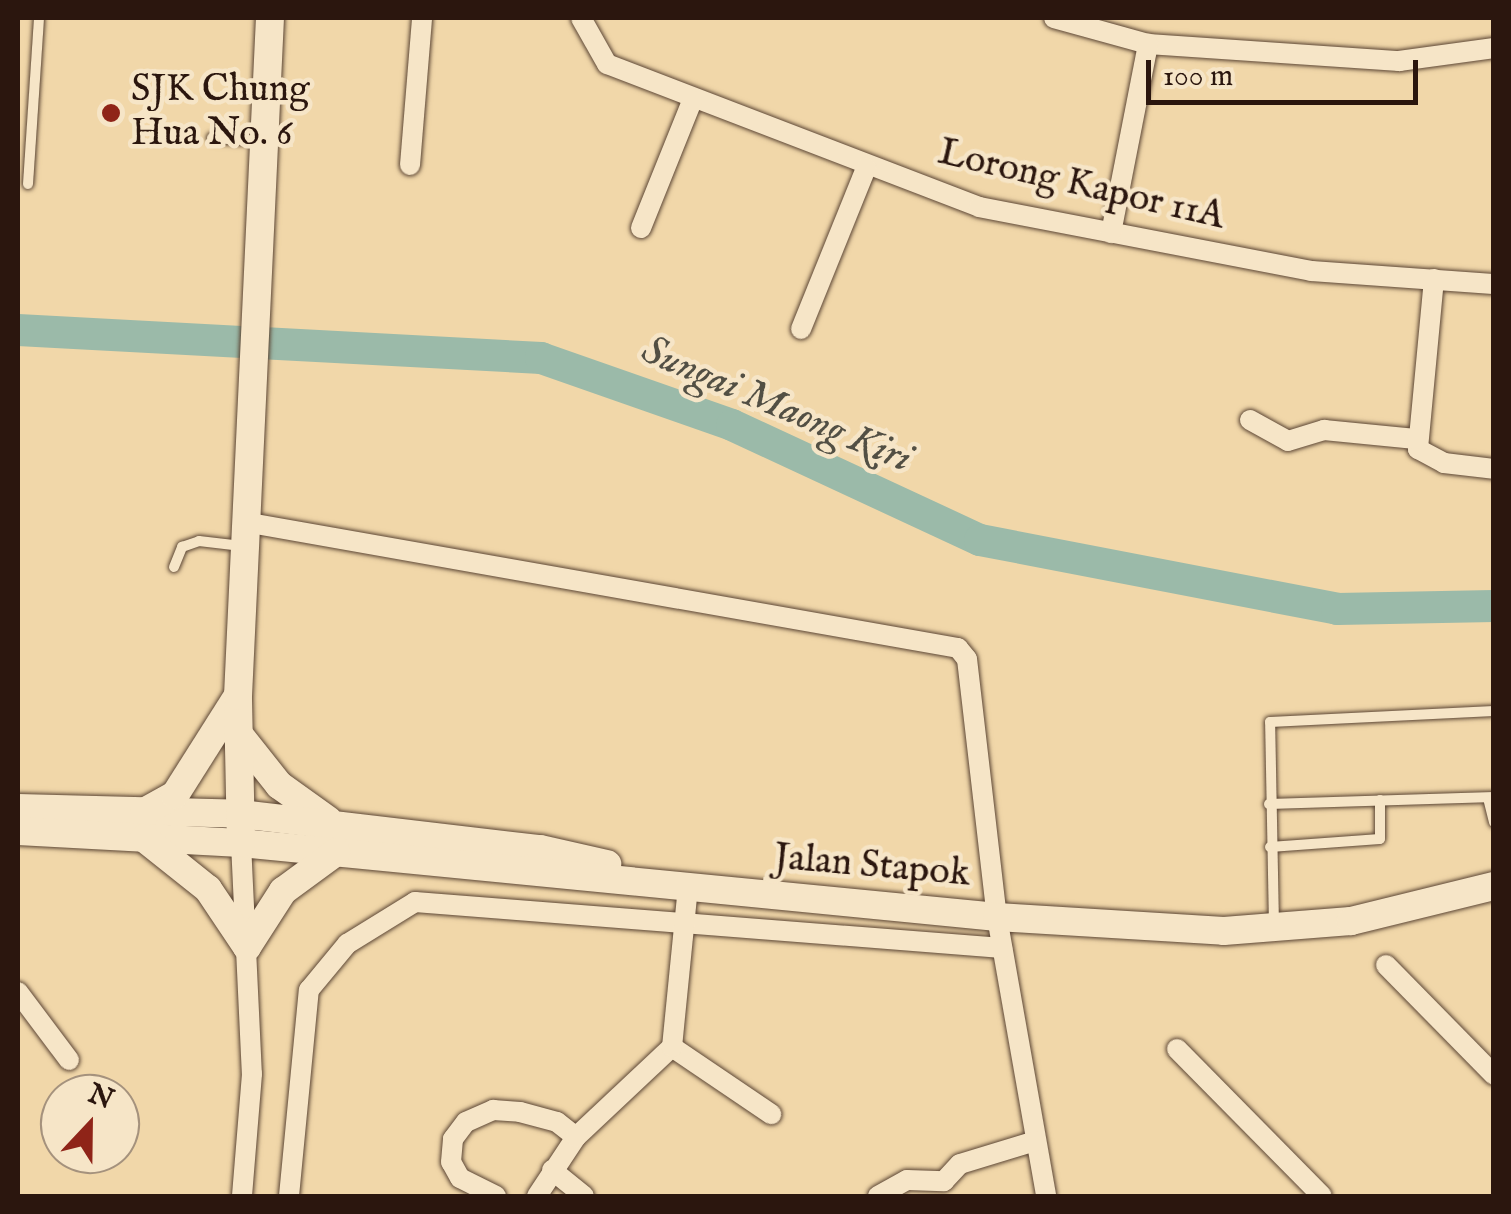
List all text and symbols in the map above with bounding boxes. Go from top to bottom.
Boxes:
scale bar [1151,40,1424,102]
text: 100 m [1163,58,1233,96]
place label: SJK Chung Hua No. 6 [131,68,309,157]
marker: SJK Chung Hua No. 6 [100,102,122,124]
street label: Lorong Kapor 11A [933,131,1229,241]
water label: Sungai Maong Kiri [634,328,918,484]
street label: Jalan Stapok [772,836,972,898]
north arrow [40,1074,140,1174]
text: N [83,1077,118,1118]

